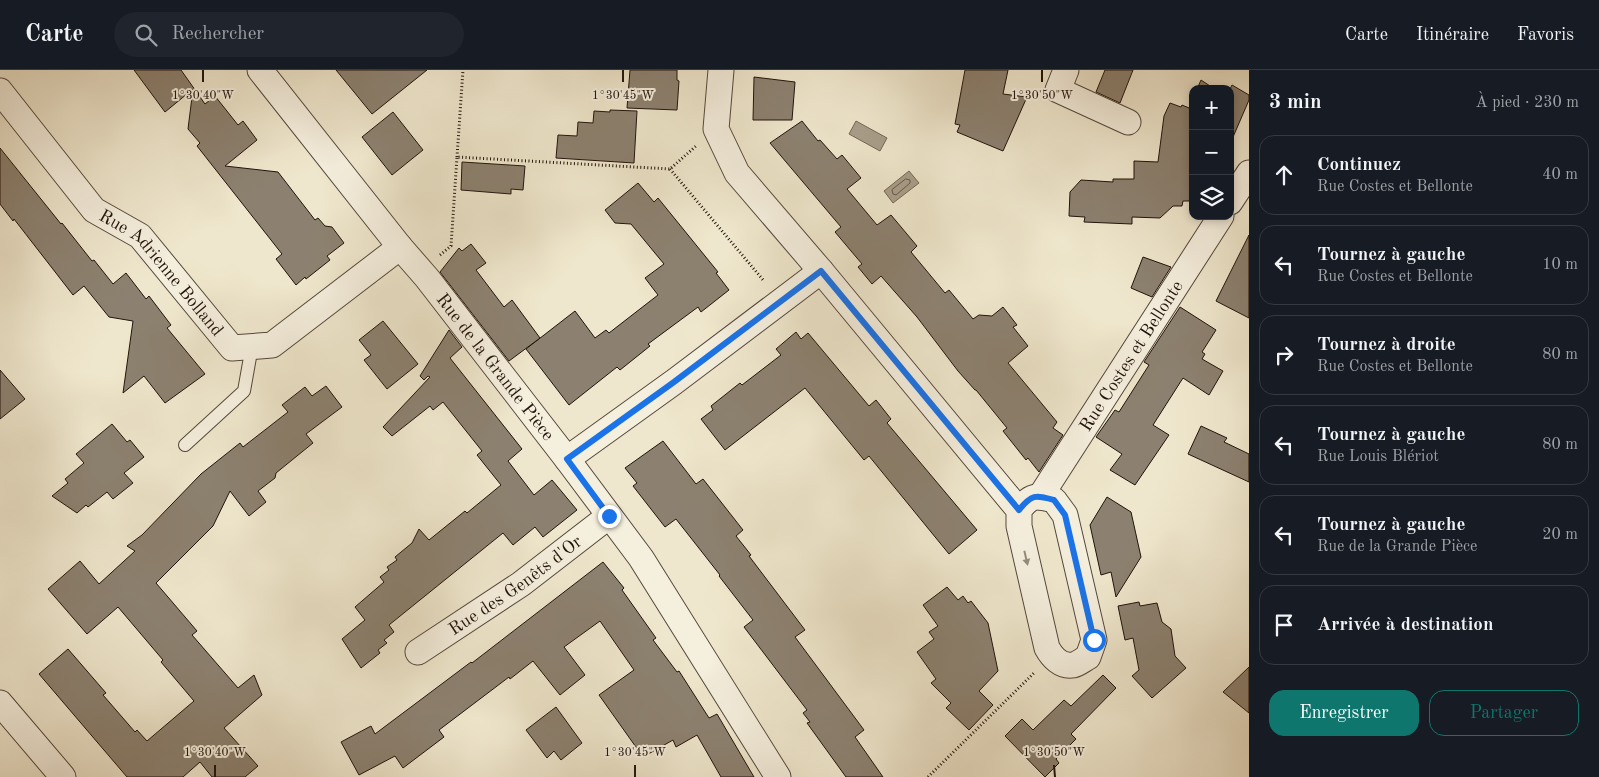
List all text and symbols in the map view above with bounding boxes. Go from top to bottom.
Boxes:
search box [114,12,464,57]
icon: search [132,21,160,49]
text: Carte [25,23,84,47]
text: Rechercher [172,25,264,44]
text: Carte [1345,26,1388,44]
text: Itinéraire [1416,26,1489,44]
text: Favoris [1517,26,1574,44]
map controls [1189,85,1234,220]
button: + [1189,85,1234,130]
text: 1°30'45"W [592,89,654,102]
text: 1°30'50"W [1011,89,1073,102]
text: 1°30'40"W [172,90,234,102]
text: 3 min [1269,92,1322,113]
text: À pied · 230 m [1476,95,1579,111]
button: − [1189,130,1234,175]
text: Continuez [1317,156,1401,175]
icon: ahead [1270,161,1298,189]
text: 40 m [1542,167,1578,183]
button: layers [1189,175,1234,220]
text: Rue Costes et Bellonte [1317,179,1473,195]
street label: Rue Adrienne Bolland [96,207,226,340]
text: Tournez à gauche [1317,246,1465,265]
icon: left [1270,251,1298,279]
text: 10 m [1542,257,1578,273]
text: Rue Costes et Bellonte [1317,269,1473,285]
street label: Rue Costes et Bellonte [1077,278,1187,435]
street label: Rue de la Grande Pièce [432,290,557,444]
text: Tournez à droite [1317,336,1456,355]
icon: right [1270,341,1298,369]
text: 80 m [1542,347,1578,363]
text: Rue Costes et Bellonte [1317,359,1473,375]
text: Tournez à gauche [1317,426,1465,445]
icon: left [1270,431,1298,459]
text: 80 m [1542,437,1578,453]
text: Rue Louis Blériot [1317,449,1439,465]
route end [598,505,621,528]
text: Tournez à gauche [1317,516,1465,535]
icon: left [1270,521,1298,549]
text: 20 m [1542,527,1578,543]
street label: Rue des Genêts d'Or [446,532,586,639]
text: Rue de la Grande Pièce [1317,539,1477,555]
one-way arrow [1022,551,1030,566]
icon: arrive [1270,611,1298,639]
text: Arrivée à destination [1317,616,1493,635]
route start [1083,629,1106,652]
button: Enregistrer [1269,690,1419,736]
button: Partager [1429,690,1579,736]
text: 1°30'45"W [604,746,666,759]
text: 1°30'50"W [1023,746,1085,759]
text: 1°30'40"W [184,747,246,759]

